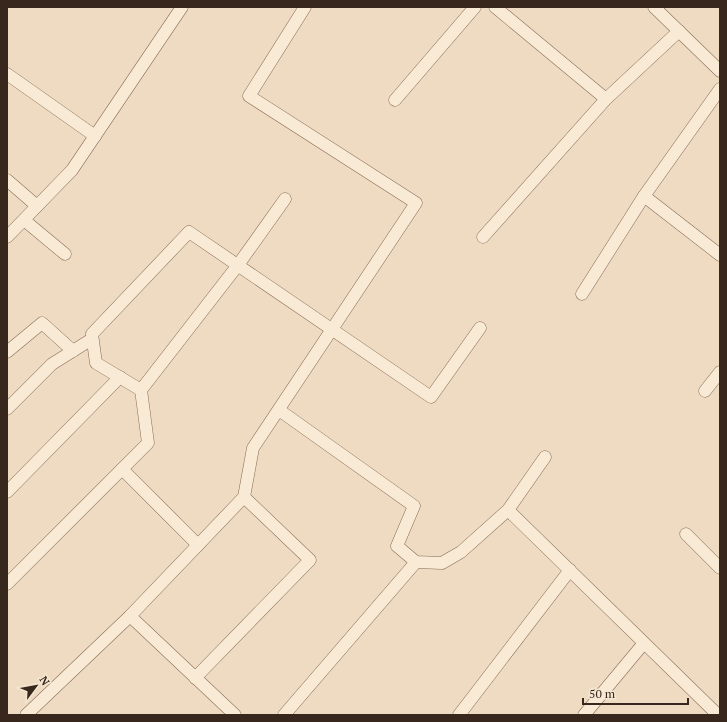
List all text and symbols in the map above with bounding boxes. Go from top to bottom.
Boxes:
north arrow [16,666,56,706]
text: N [36,673,53,689]
scale bar [583,680,688,706]
text: 50 m [589,686,616,701]

